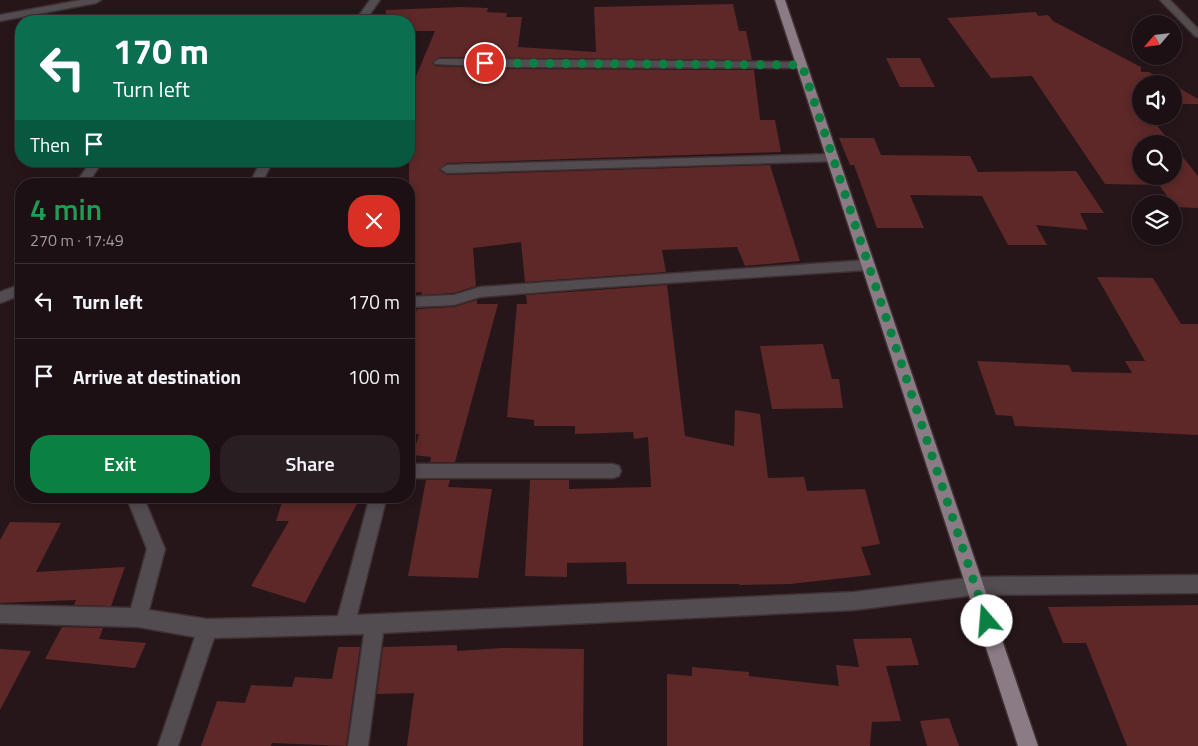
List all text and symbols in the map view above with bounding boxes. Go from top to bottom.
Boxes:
north arrow [1132,15,1182,65]
map controls [1132,15,1182,245]
text: 170 m [113,24,209,78]
icon: left [30,35,95,100]
pin [464,42,506,84]
icon: arrive [471,49,499,77]
text: Turn left [113,72,190,106]
button: sound [1132,75,1182,125]
text: Then [30,130,70,159]
icon: arrive [80,130,108,158]
button: search [1132,135,1182,185]
text: 4 min [30,186,102,232]
button: close [348,195,400,247]
button: layers [1132,195,1182,245]
text: 270 m · 17:49 [30,228,124,252]
icon: left [30,287,58,315]
text: Turn left [73,287,143,316]
text: 170 m [348,287,400,316]
icon: arrive [30,362,58,390]
text: Arrive at destination [73,362,241,391]
text: 100 m [348,362,400,391]
button: Exit [30,435,210,493]
button: Share [220,435,400,493]
position arrow [960,594,1012,646]

